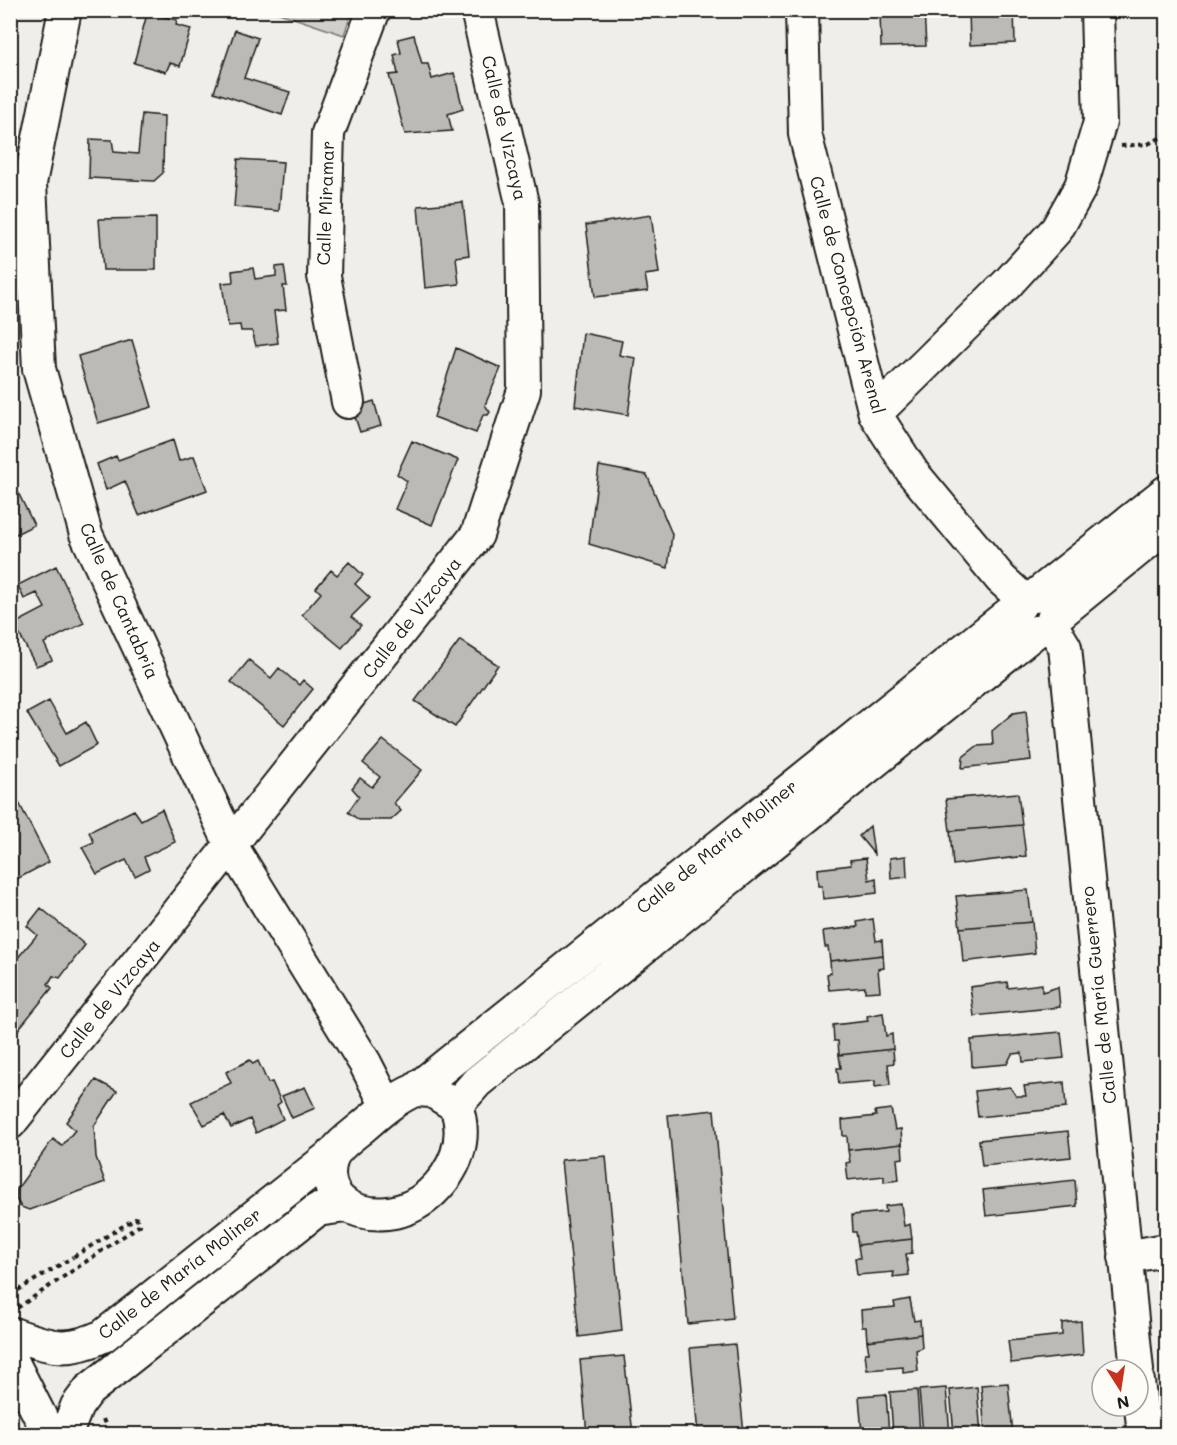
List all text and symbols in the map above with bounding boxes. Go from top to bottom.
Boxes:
street label: Calle de Vizcaya [477,53,533,202]
street label: Calle Miramar [311,140,339,266]
street label: Calle de Concepción Arenal [805,173,891,416]
street label: Calle de Cantabria [75,519,165,683]
street label: Calle de Vizcaya [356,552,466,683]
street label: Calle de María Moliner [631,774,802,919]
street label: Calle de María Guerrero [1075,885,1121,1105]
street label: Calle de Vizcaya [53,933,165,1063]
street label: Calle de María Moliner [93,1202,266,1344]
north arrow [1090,1358,1150,1418]
text: N [1115,1392,1131,1415]

